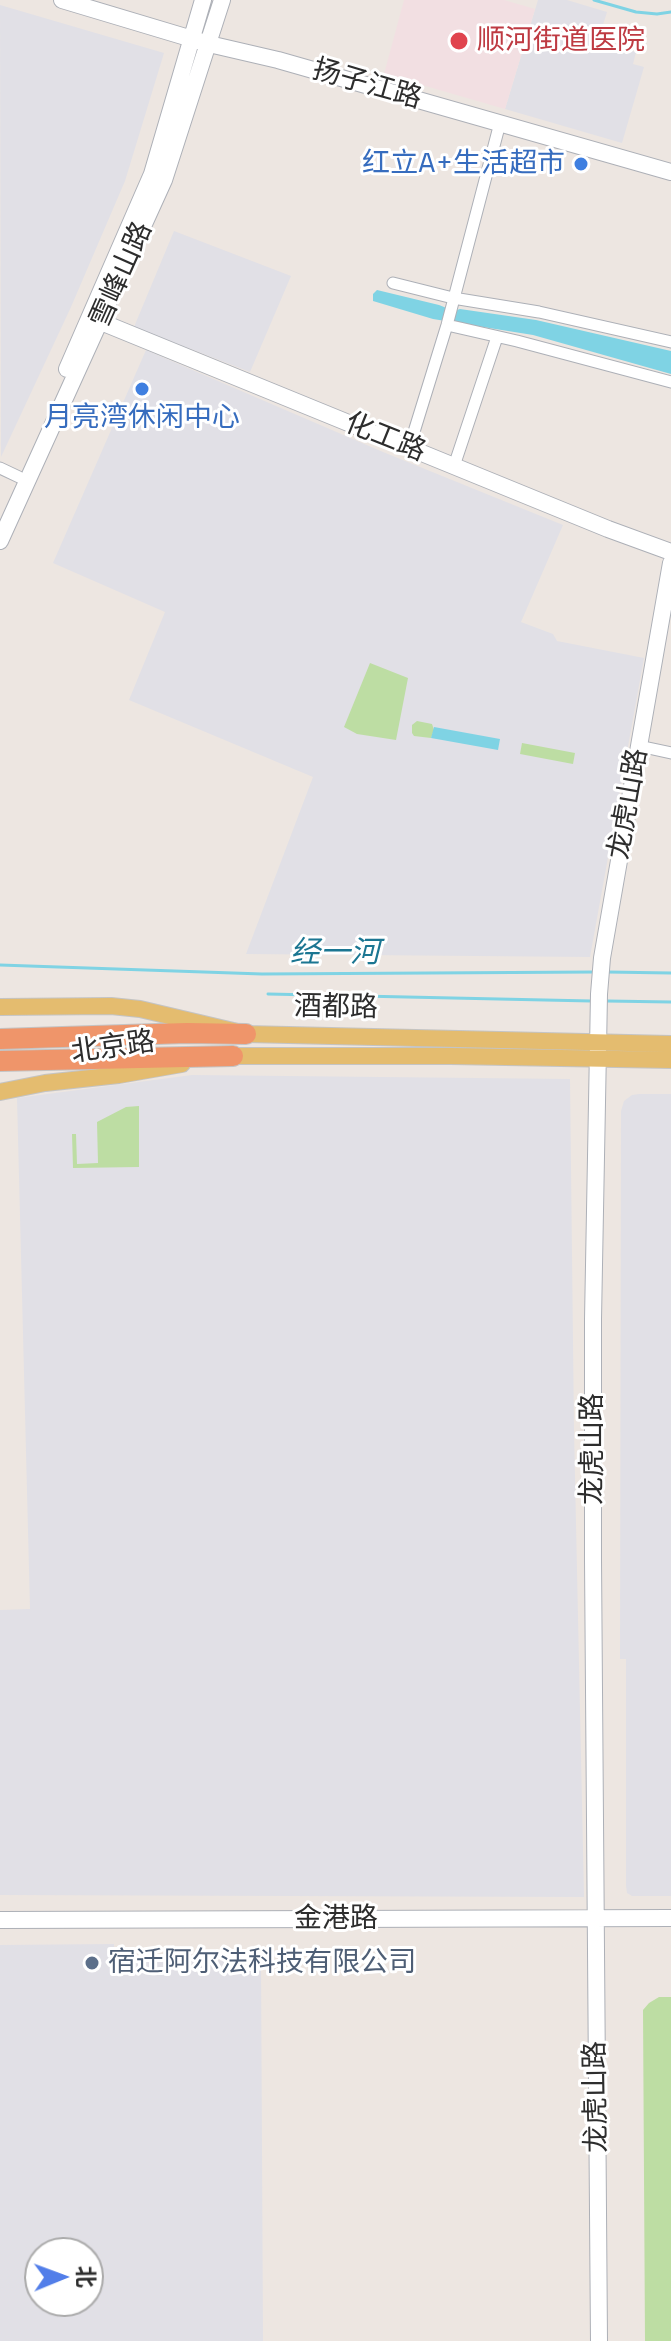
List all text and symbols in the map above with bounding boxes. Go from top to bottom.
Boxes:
place label: 顺河街道医院 [477,24,645,58]
marker: 顺河街道医院 [448,30,470,52]
street label: 扬子江路 [309,53,425,117]
place label: 红立A+生活超市 [362,147,565,181]
marker: 红立A+生活超市 [572,155,590,173]
street label: 雪峰山路 [84,217,160,333]
marker: 月亮湾休闲中心 [133,380,151,398]
place label: 月亮湾休闲中心 [44,401,240,435]
street label: 化工路 [340,407,430,469]
street label: 龙虎山路 [603,746,655,862]
water label: 经一河 [290,936,380,972]
street label: 酒都路 [294,990,378,1026]
street label: 北京路 [69,1026,157,1070]
street label: 龙虎山路 [576,1393,610,1505]
street label: 金港路 [294,1902,378,1936]
place label: 宿迁阿尔法科技有限公司 [108,1946,416,1980]
marker: 宿迁阿尔法科技有限公司 [83,1954,101,1972]
street label: 龙虎山路 [579,2041,615,2153]
north arrow [24,2237,104,2317]
text: 北 [72,2265,100,2288]

